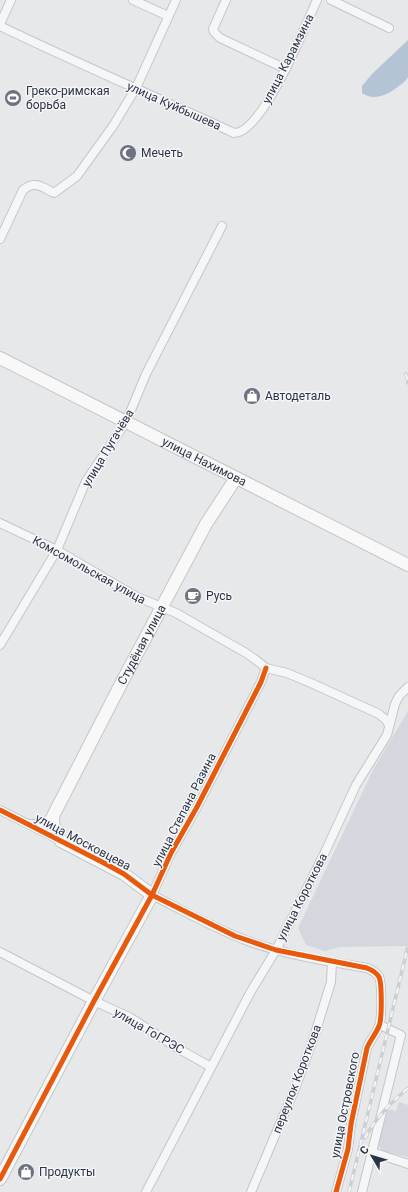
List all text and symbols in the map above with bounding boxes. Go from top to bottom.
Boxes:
street label: улица Карамзина [259,12,317,106]
street label: улица Куйбышева [125,79,223,133]
place label: Греко-римская борьба [26,84,110,112]
sports icon: Греко-римская борьба [3,88,23,108]
mosque icon: Мечеть [118,143,138,163]
place label: Мечеть [141,146,183,160]
shop icon: Автодеталь [242,386,262,406]
place label: Автодеталь [265,389,331,403]
street label: улица Пугачёва [79,407,137,489]
street label: улица Нахимова [160,434,249,489]
street label: Комсомольская улица [30,533,148,607]
cafe icon: Русь [183,586,203,606]
place label: Русь [206,589,232,603]
street label: Студёная улица [115,602,169,687]
street label: улица Степана Разина [149,751,219,869]
street label: улица Московцева [33,811,133,873]
street label: улица Короткова [274,851,330,943]
street label: улица ГоГРЭС [112,1005,187,1057]
street label: переулок Короткова [270,1023,324,1135]
street label: улица Островского [328,1051,362,1159]
north arrow [352,1136,392,1176]
text: С [357,1143,372,1157]
shop icon: Продукты [16,1162,36,1182]
place label: Продукты [39,1165,95,1179]

